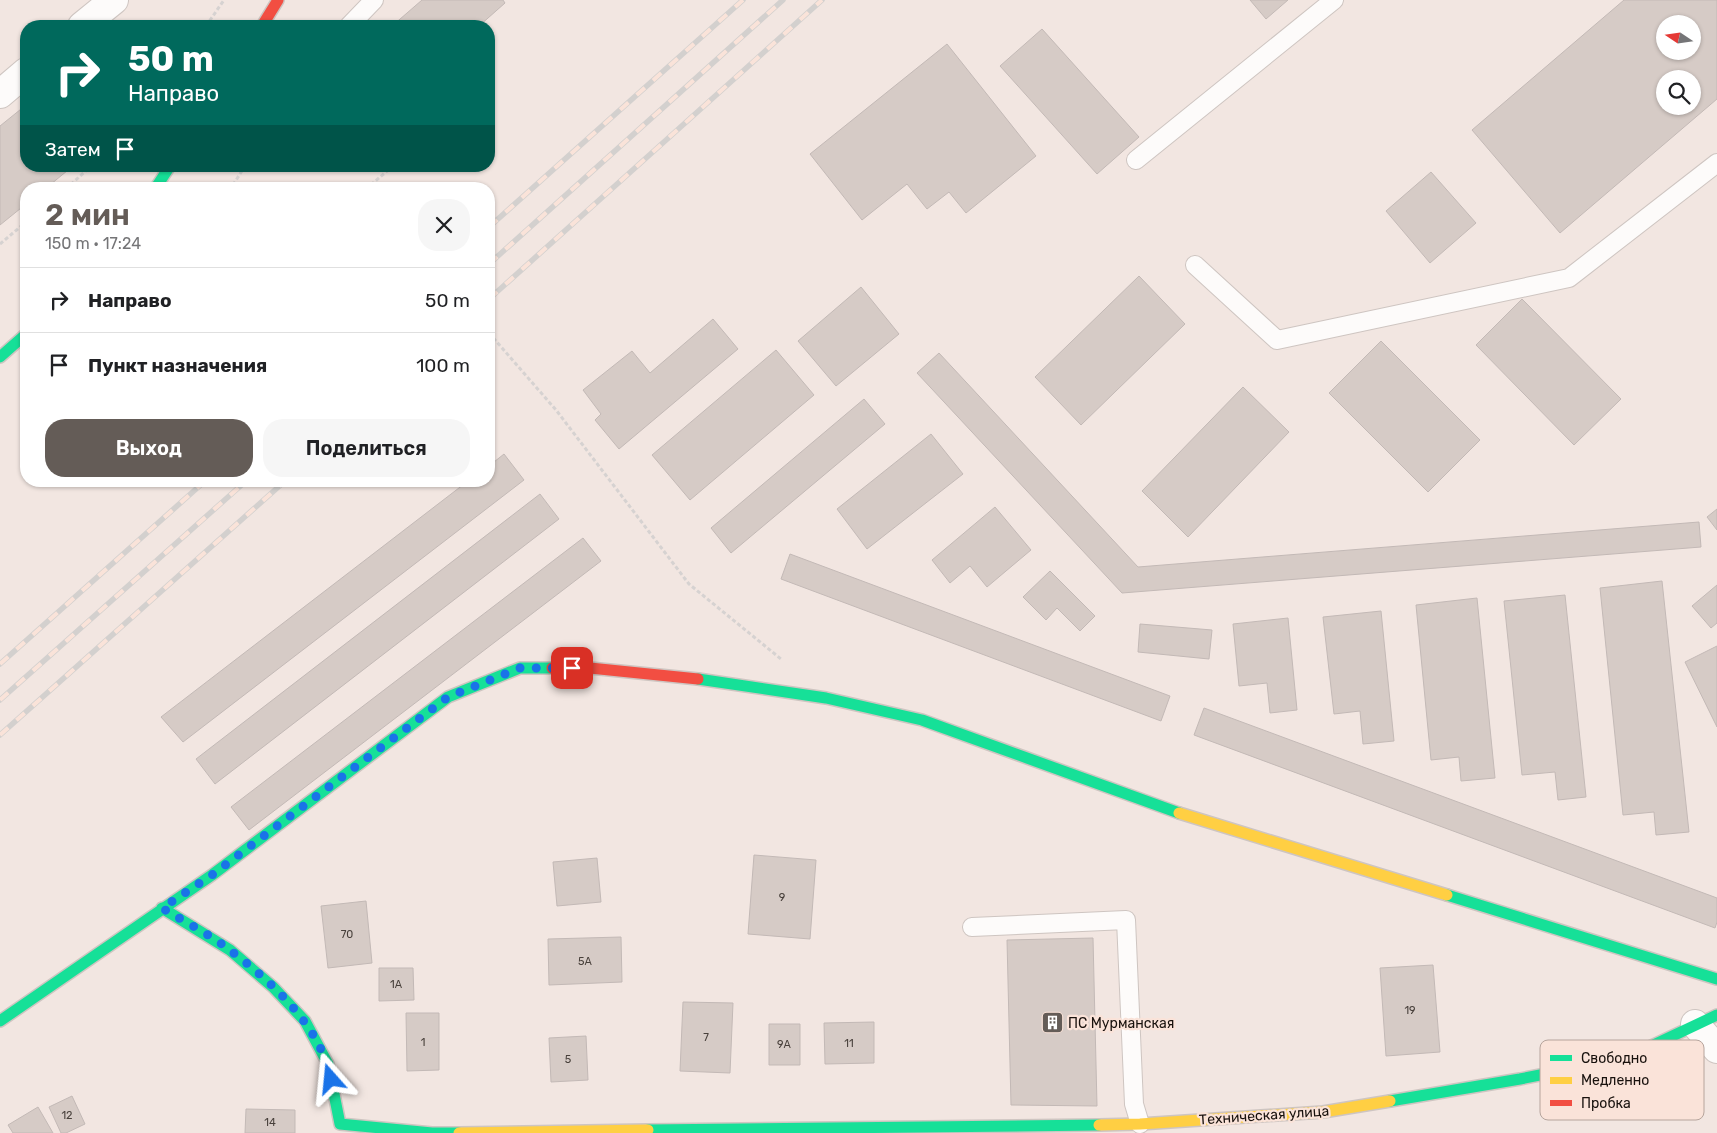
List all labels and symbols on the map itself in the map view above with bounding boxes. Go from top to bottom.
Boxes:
north arrow [1656,15,1701,60]
pin [551,647,593,689]
house number: 9 [779,891,785,904]
house number: 70 [341,928,353,941]
house number: 5А [578,955,593,968]
house number: 1А [390,978,403,991]
house number: 19 [1404,1004,1416,1017]
building icon: ПС Мурманская [1040,1011,1064,1035]
place label: ПС Мурманская [1068,1015,1174,1032]
house number: 7 [703,1031,709,1044]
house number: 1 [421,1036,425,1049]
house number: 11 [844,1037,854,1050]
house number: 9А [777,1038,792,1051]
legend [1540,1040,1704,1120]
text: Свободно [1581,1050,1647,1067]
position arrow [304,1052,356,1104]
house number: 5 [565,1053,572,1066]
text: Медленно [1581,1072,1649,1089]
text: Пробка [1581,1095,1631,1112]
street label: Техническая улица [1198,1102,1330,1129]
house number: 12 [61,1109,73,1122]
house number: 14 [264,1116,276,1129]

